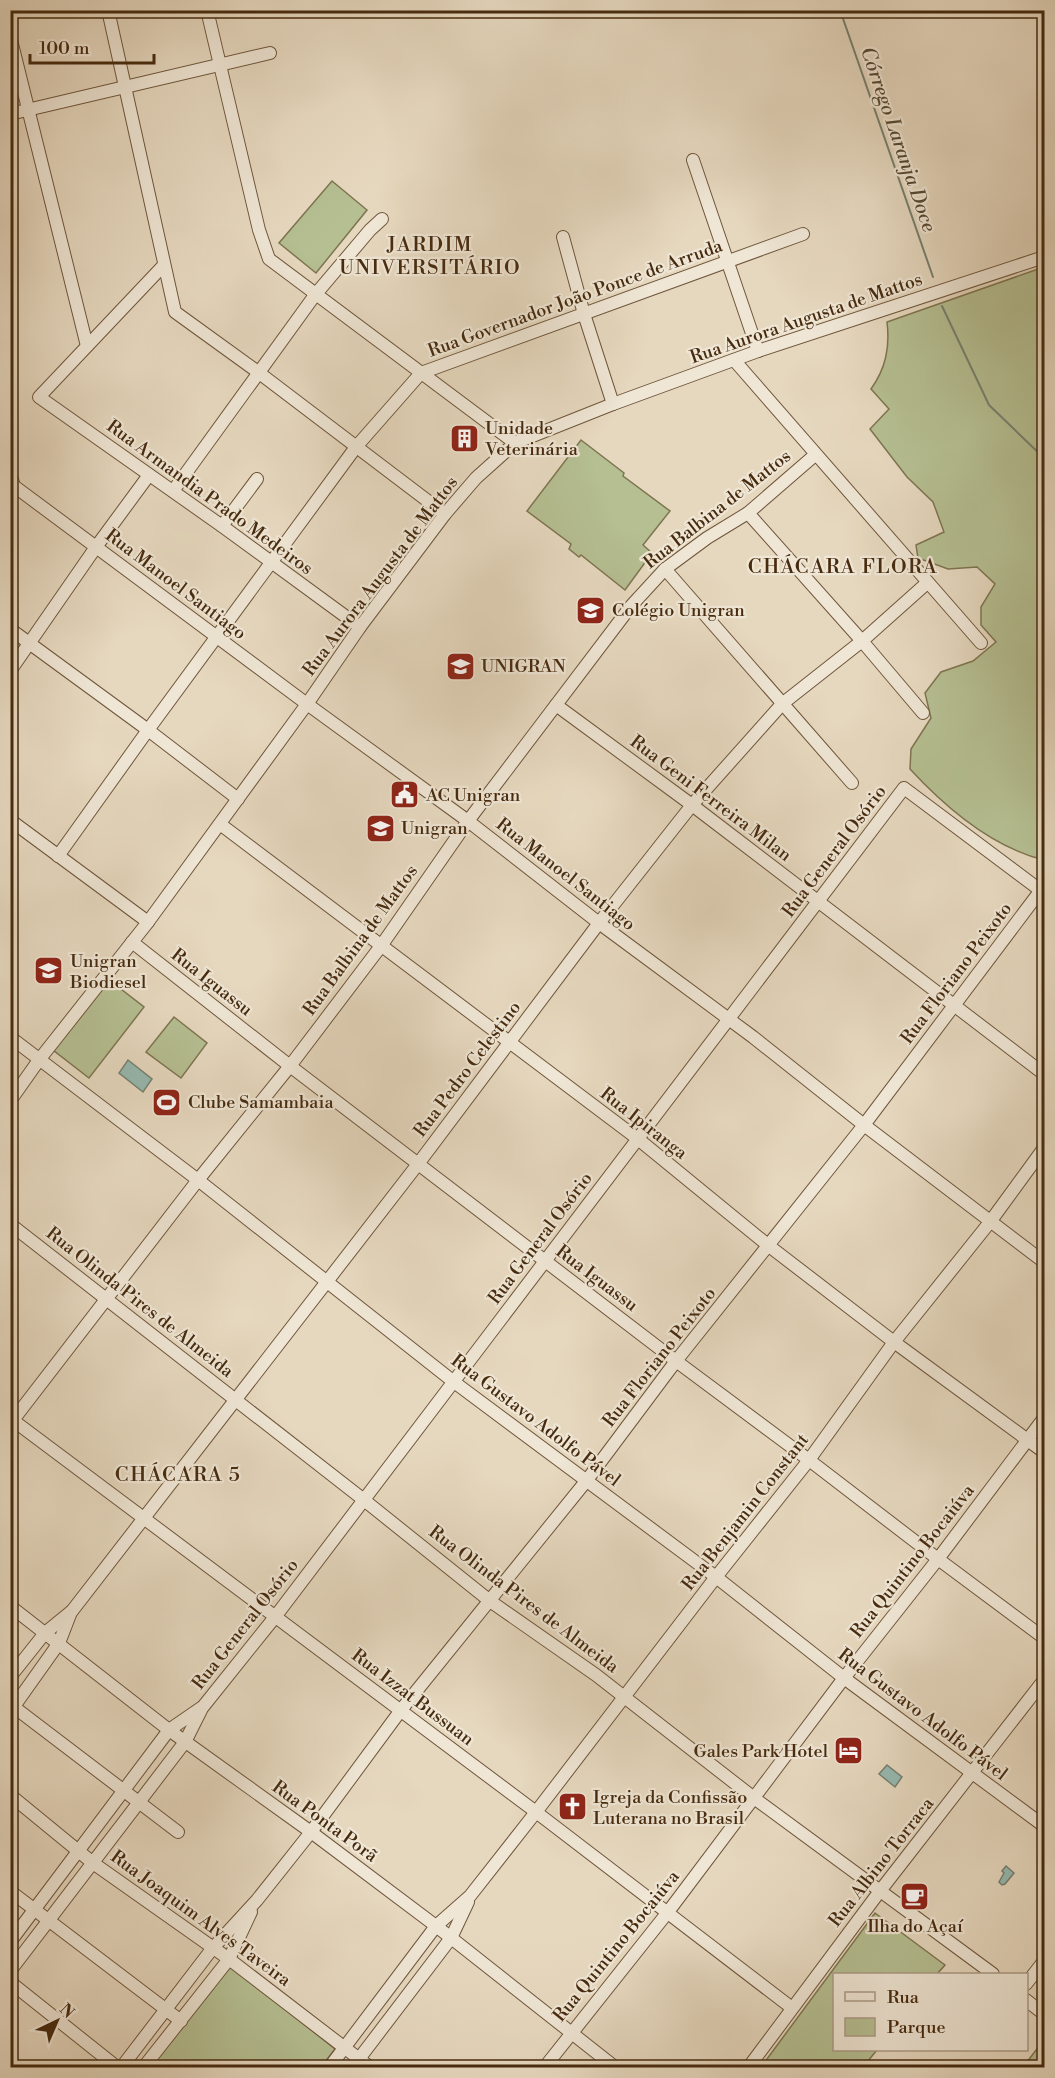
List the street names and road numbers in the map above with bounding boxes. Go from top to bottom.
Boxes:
street label: Rua Governador João Ponce de Arruda [425,234,727,363]
street label: Rua Aurora Augusta de Mattos [687,268,926,369]
street label: Rua Armandia Prado Medeiros [102,415,318,580]
street label: Rua Balbina de Mattos [639,445,796,574]
street label: Rua Aurora Augusta de Mattos [298,472,463,681]
street label: Rua Manoel Santiago [101,524,251,645]
street label: Rua Geni Ferreira Milan [625,730,796,867]
street label: Rua General Osório [777,781,892,922]
street label: Rua Manoel Santiago [491,813,640,936]
street label: Rua Balbina de Mattos [298,860,423,1020]
street label: Rua Floriano Peixoto [896,898,1017,1049]
street label: Rua Iguassu [166,943,258,1022]
street label: Rua Pedro Celestino [409,997,526,1142]
street label: Rua Ipiranga [595,1082,693,1165]
street label: Rua General Osório [483,1168,598,1309]
street label: Rua Olinda Pires de Almeida [41,1222,239,1383]
street label: Rua Iguassu [551,1240,643,1317]
street label: Rua Floriano Peixoto [597,1283,721,1432]
street label: Rua Gustavo Adolfo Pável [446,1349,625,1492]
street label: Rua Benjamin Constant [677,1429,814,1596]
street label: Rua Quintino Bocaiúva [845,1479,980,1643]
street label: Rua Olinda Pires de Almeida [424,1520,624,1679]
street label: Rua General Osório [187,1554,304,1694]
street label: Rua Gustavo Adolfo Pável [833,1643,1012,1786]
street label: Rua Izzat Bussuan [347,1644,479,1751]
street label: Rua Ponta Porã [267,1775,383,1868]
street label: Rua Albino Torraca [824,1792,940,1932]
street label: Rua Joaquim Alves Taveira [106,1845,296,1992]
street label: Rua Quintino Bocaiúva [548,1865,685,2027]

